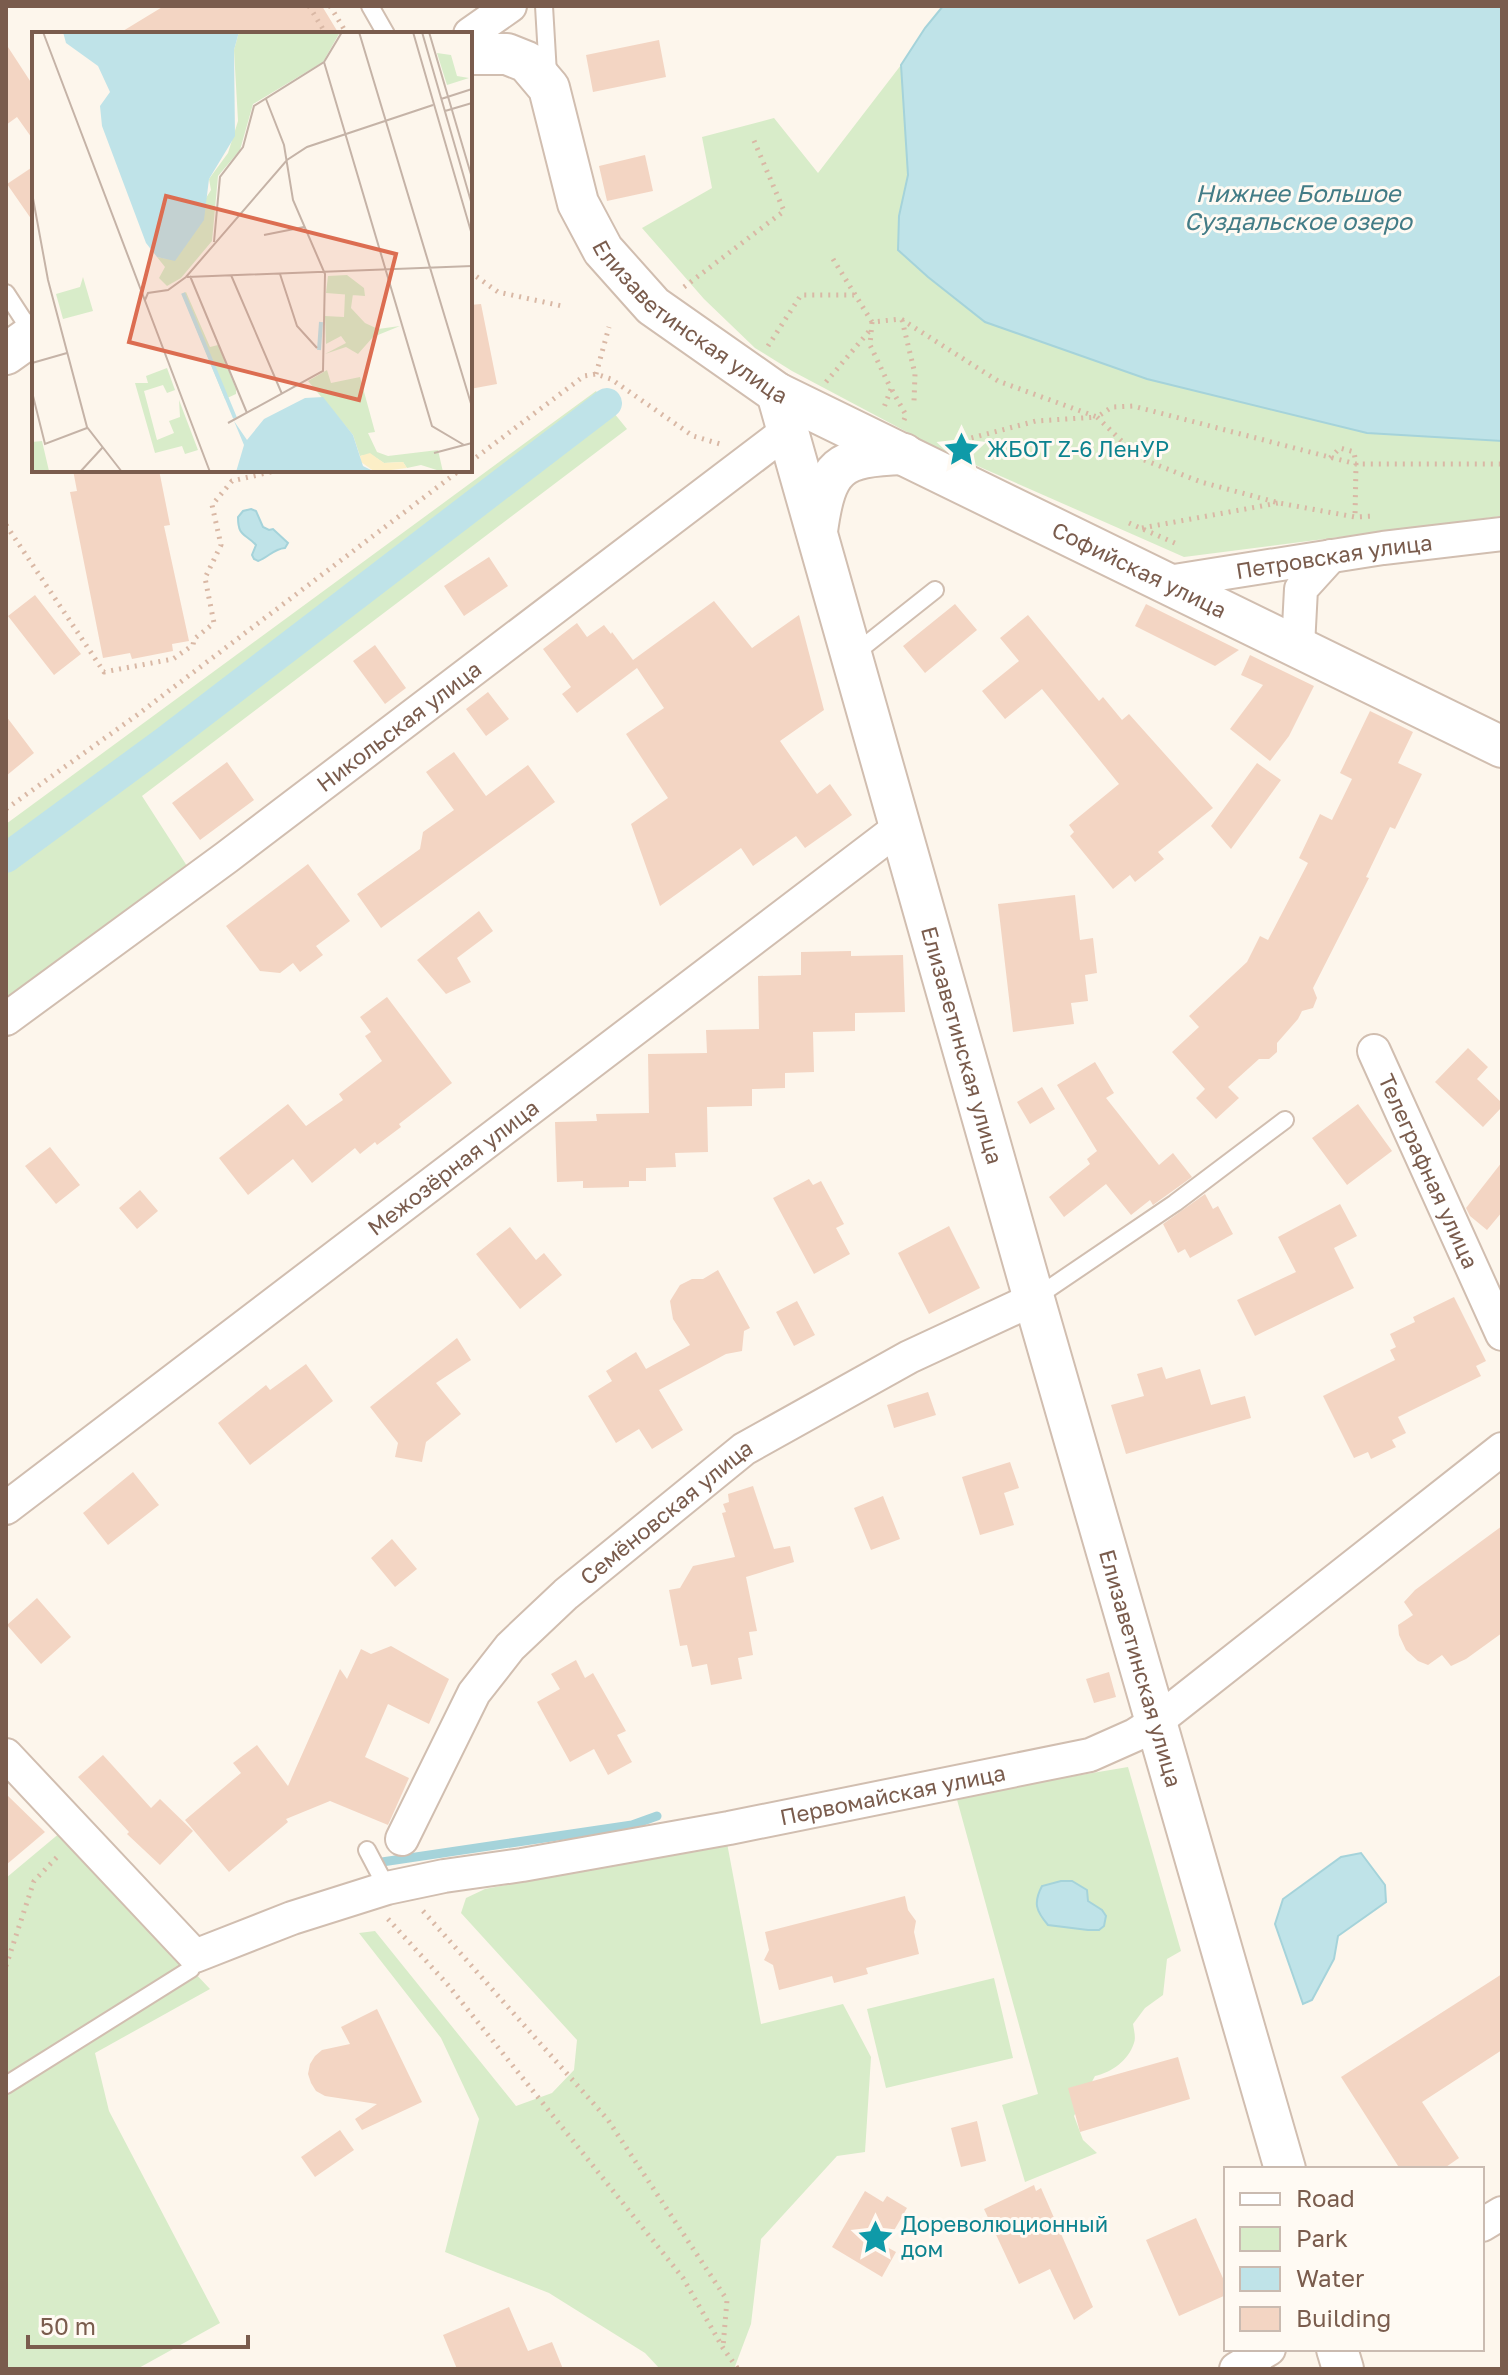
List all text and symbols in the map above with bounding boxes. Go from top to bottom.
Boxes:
inset map [32,32,472,472]
water label: Нижнее Большое Суздальское озеро [1184,178,1414,236]
street label: Елизаветинская улица [587,235,792,409]
place icon: ЖБОТ Z-6 ЛенУР [942,430,980,468]
place label: ЖБОТ Z-6 ЛенУР [987,435,1169,462]
street label: Софийская улица [1048,515,1231,623]
street label: Петровская улица [1234,528,1434,584]
street label: Никольская улица [311,655,486,797]
street label: Елизаветинская улица [916,923,1009,1167]
street label: Телеграфная улица [1373,1070,1485,1273]
street label: Межозёрная улица [362,1093,544,1241]
street label: Семёновская улица [574,1433,757,1590]
street label: Елизаветинская улица [1094,1546,1188,1790]
street label: Первомайская улица [777,1758,1008,1830]
legend [1224,2167,1484,2351]
text: Road [1296,2183,1355,2212]
place label: Дореволюционный дом [901,2210,1108,2262]
place icon: Дореволюционный дом [856,2218,894,2256]
text: Park [1296,2223,1348,2252]
text: Water [1296,2263,1364,2292]
scale bar [28,2299,248,2349]
text: Building [1296,2303,1391,2332]
text: 50 m [40,2311,96,2340]

